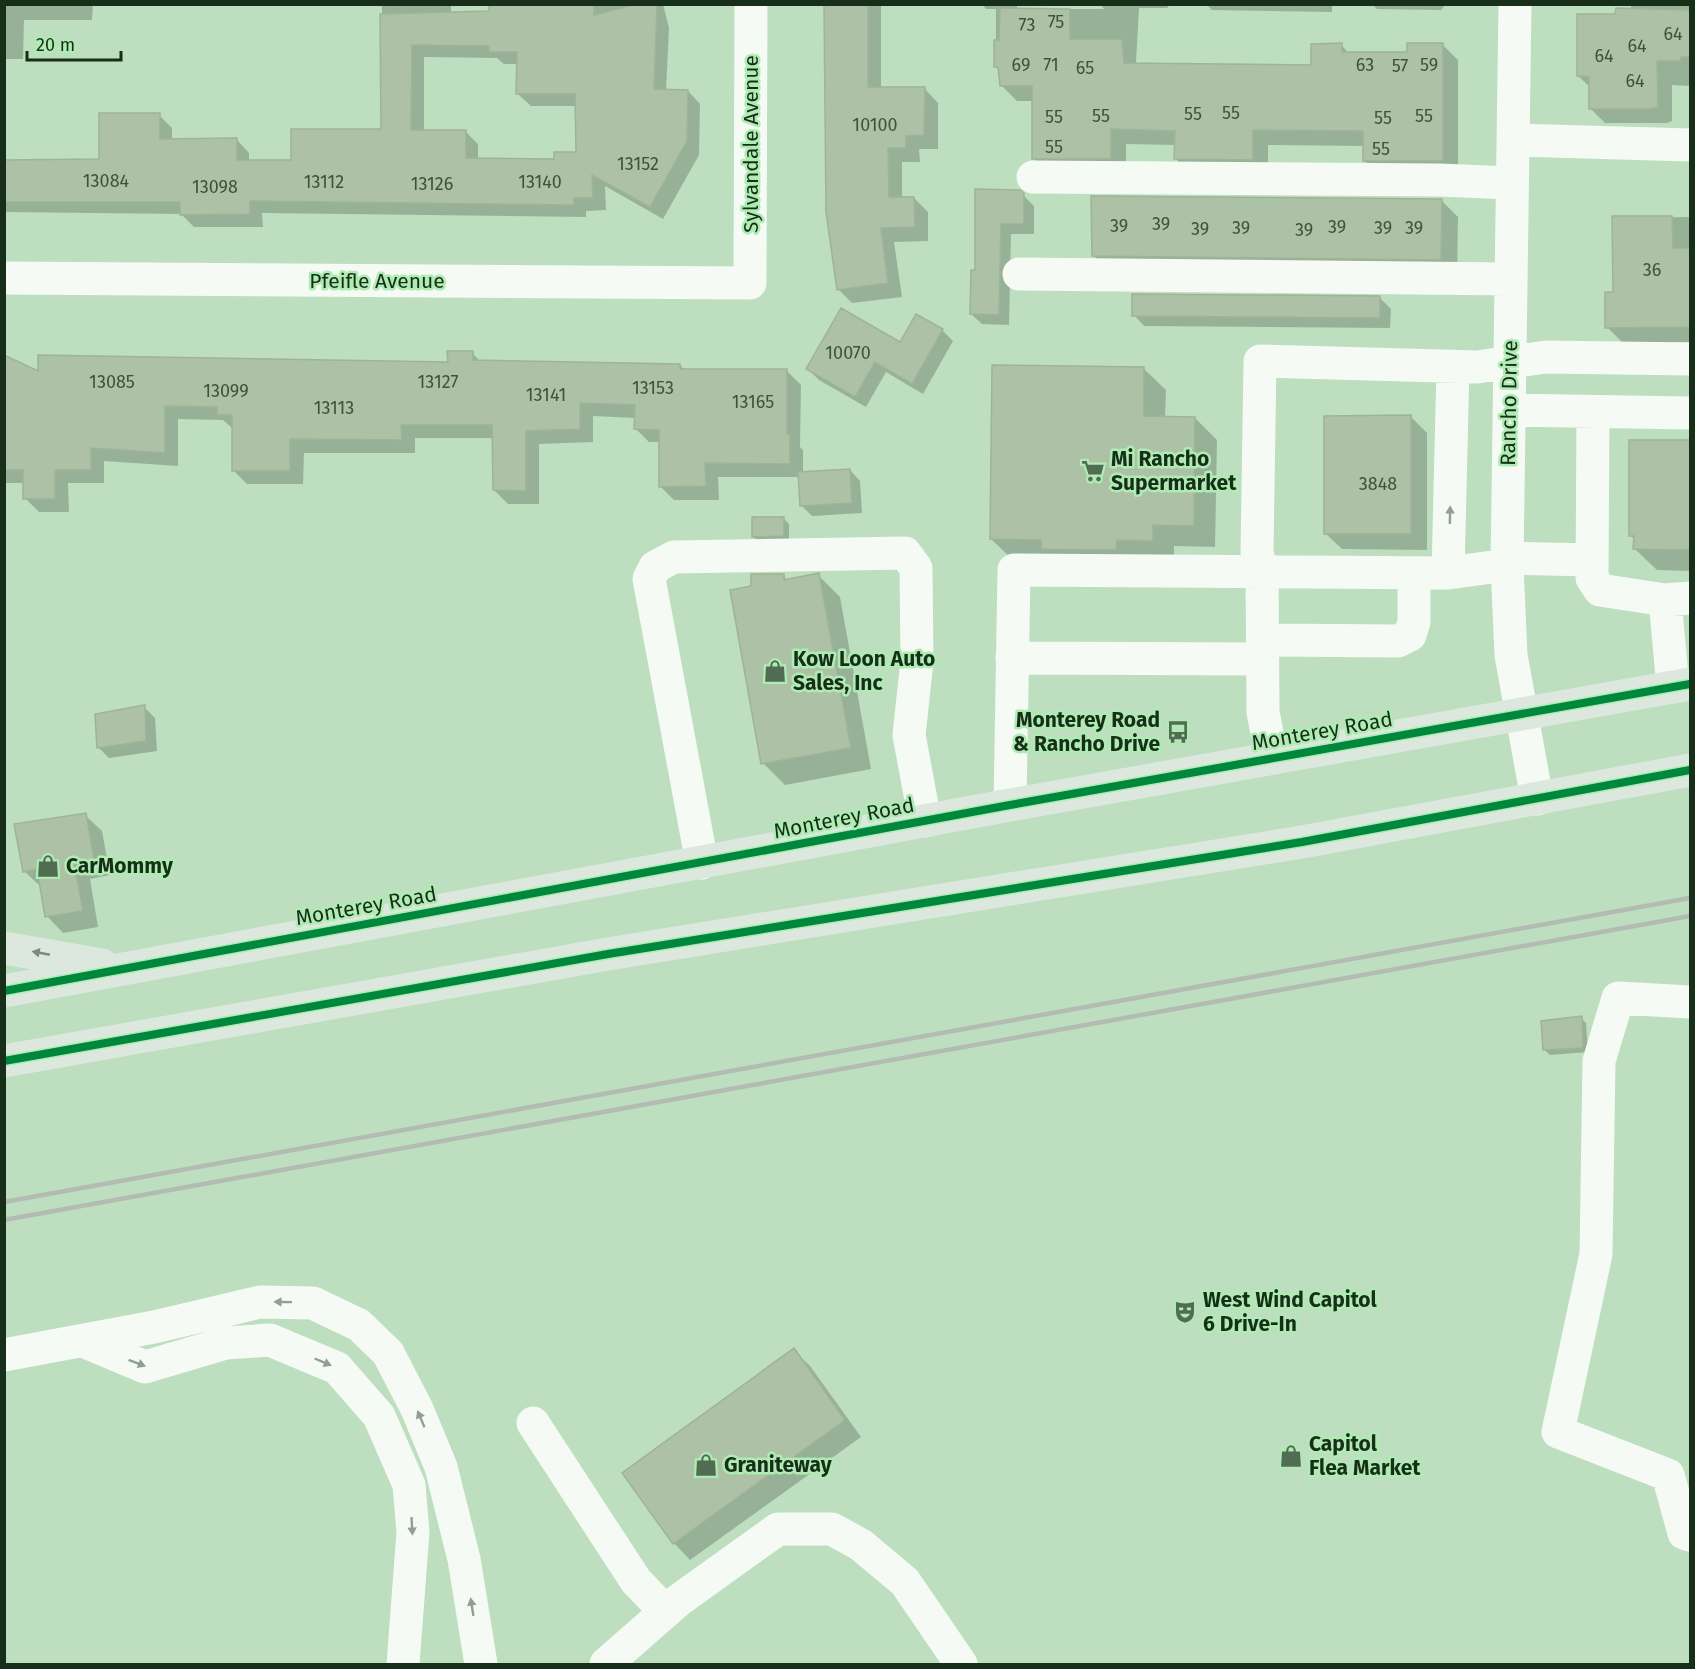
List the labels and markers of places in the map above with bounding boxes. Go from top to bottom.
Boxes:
place label: Mi Rancho Supermarket [1111,446,1237,496]
supermarket icon: Mi Rancho Supermarket [1080,458,1106,484]
place label: Kow Loon Auto Sales, Inc [793,646,935,696]
shop icon: Kow Loon Auto Sales, Inc [762,658,788,684]
place label: Monterey Road & Rancho Drive [1013,707,1160,757]
bus stop icon: Monterey Road & Rancho Drive [1165,719,1191,745]
shop icon: CarMommy [35,853,61,879]
place label: CarMommy [66,853,173,879]
place label: West Wind Capitol 6 Drive-In [1203,1287,1378,1337]
theatre icon: West Wind Capitol 6 Drive-In [1172,1299,1198,1325]
place label: Capitol Flea Market [1309,1431,1421,1481]
shop icon: Capitol Flea Market [1278,1443,1304,1469]
shop icon: Graniteway [693,1452,719,1478]
place label: Graniteway [724,1452,832,1478]

